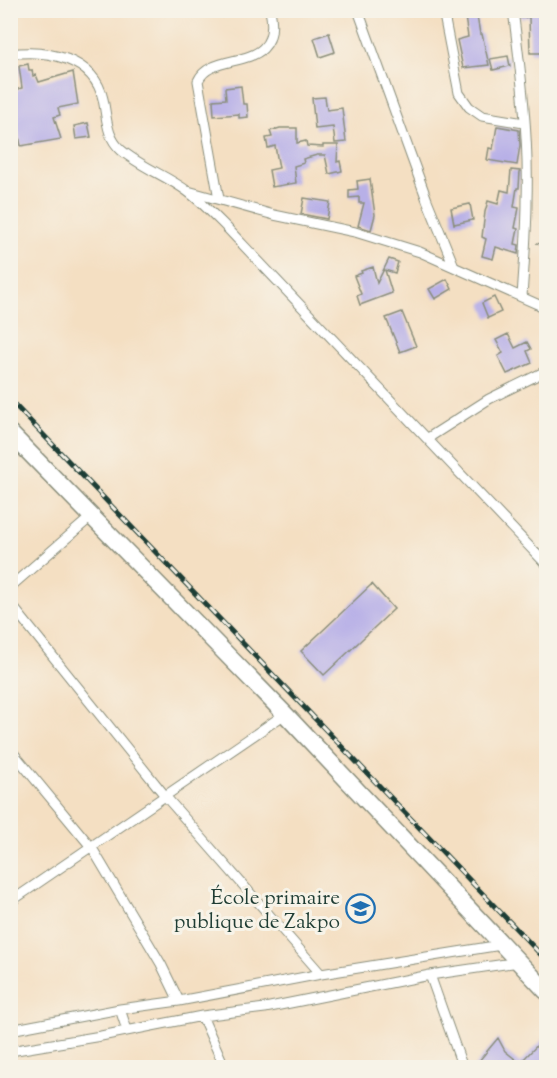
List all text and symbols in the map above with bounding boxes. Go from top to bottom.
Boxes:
place label: École primaire publique de Zakpo [174,884,340,938]
school or university icon: École primaire publique de Zakpo [345,893,377,925]

